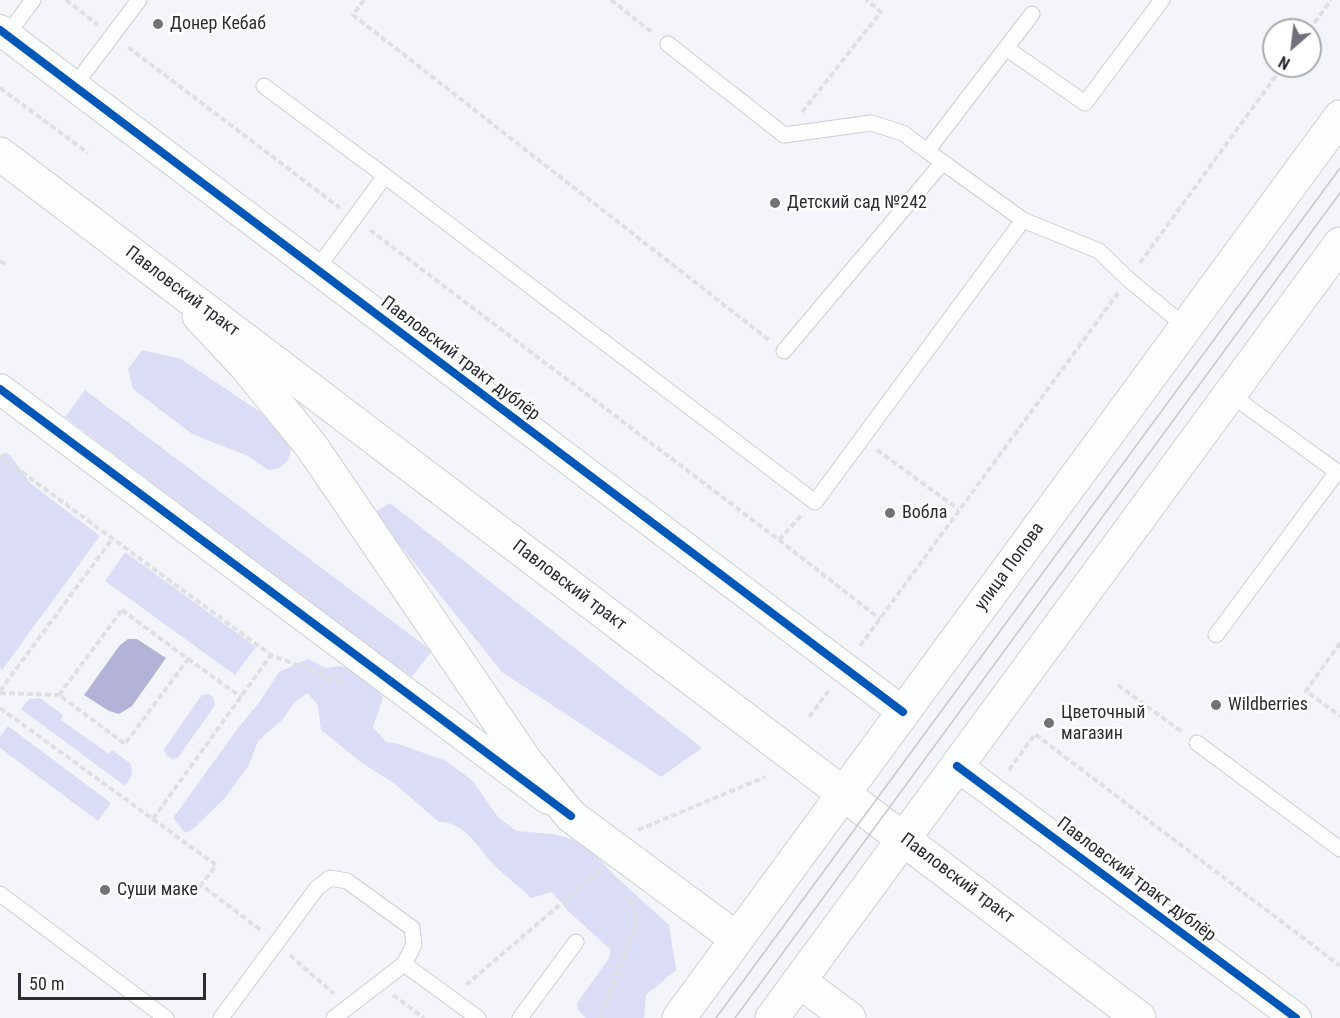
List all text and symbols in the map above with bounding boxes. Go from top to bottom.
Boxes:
place label: Донер Кебаб [170,13,266,35]
marker: Донер Кебаб [151,17,165,31]
north arrow [1262,18,1322,78]
text: N [1275,52,1293,73]
place label: Детский сад №242 [787,192,927,214]
marker: Детский сад №242 [768,196,782,210]
street label: Павловский тракт [121,242,243,342]
street label: Павловский тракт дублёр [376,292,544,426]
place label: Вобла [902,502,947,524]
marker: Вобла [883,506,897,520]
street label: улица Попова [971,519,1049,615]
street label: Павловский тракт [508,536,630,636]
place label: Wildberries [1228,694,1308,716]
marker: Wildberries [1209,698,1223,712]
place label: Цветочный магазин [1061,702,1145,744]
marker: Цветочный магазин [1042,716,1056,730]
street label: Павловский тракт дублёр [1052,813,1220,947]
street label: Павловский тракт [896,829,1018,929]
place label: Суши маке [117,879,198,901]
marker: Суши маке [98,883,112,897]
scale bar [21,961,208,999]
text: 50 m [29,973,64,994]

